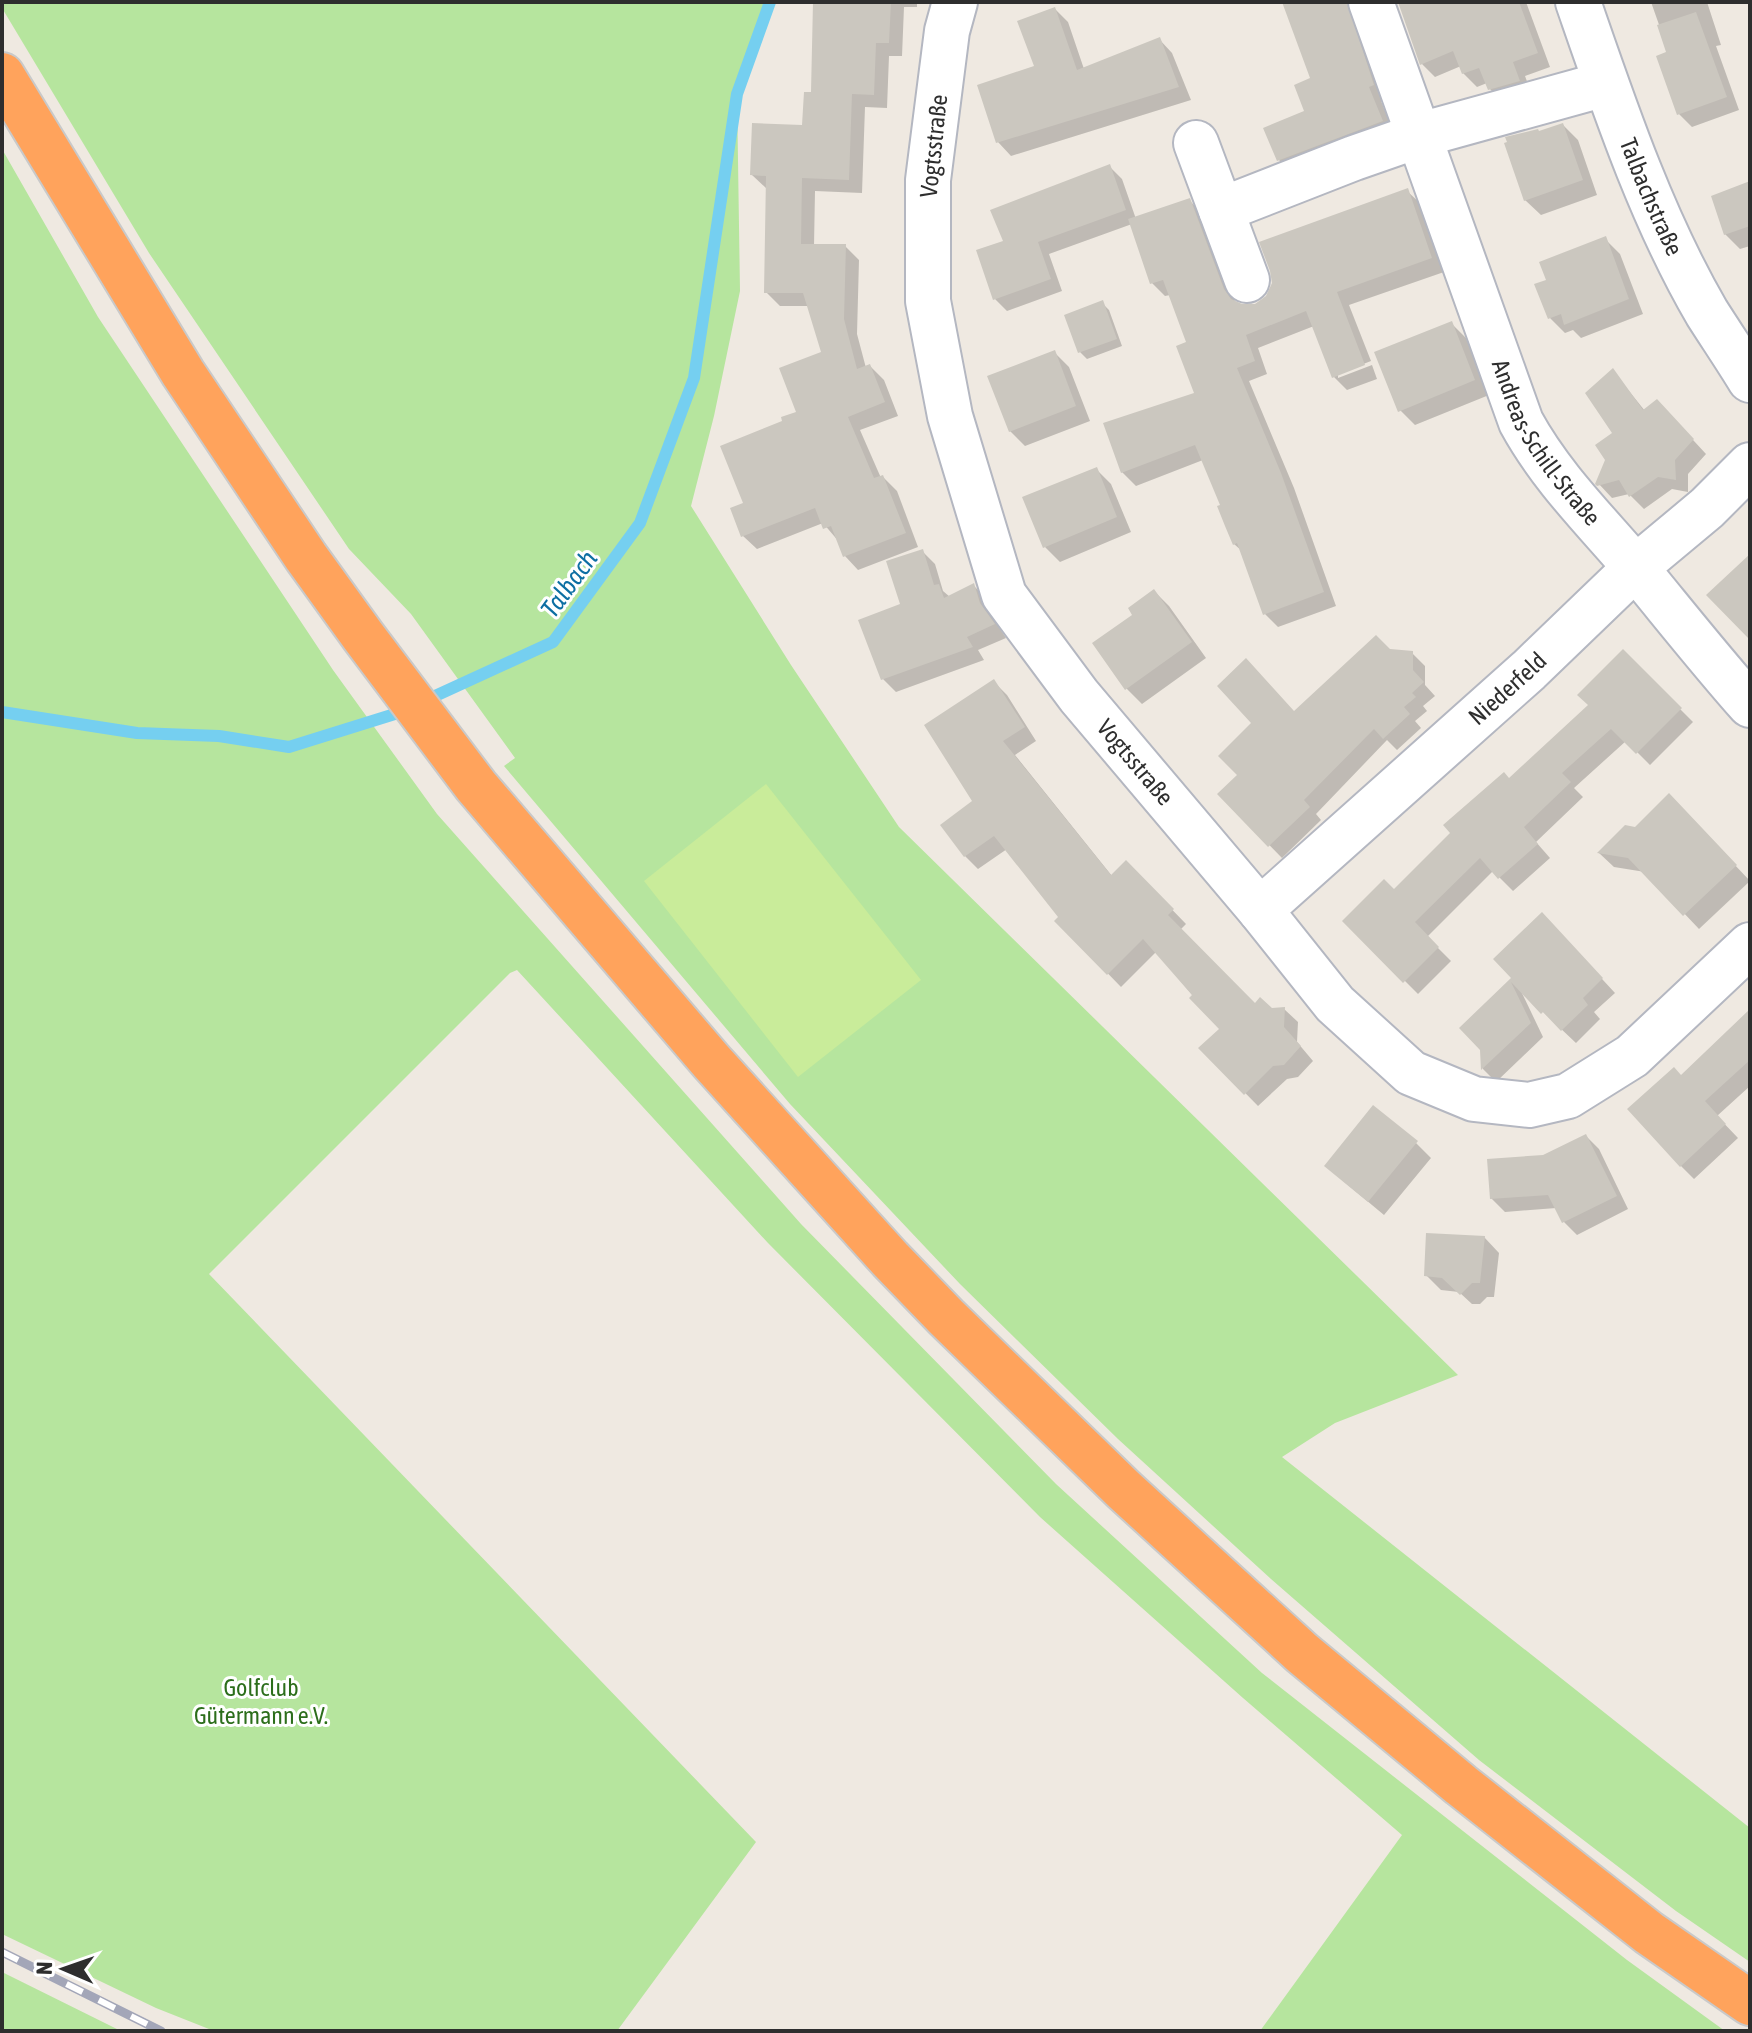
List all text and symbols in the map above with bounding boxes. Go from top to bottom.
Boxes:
street label: Vogtsstraße [915,93,952,199]
street label: Talbachstraße [1615,134,1688,260]
street label: Andreas-Schill-Straße [1487,356,1606,531]
water label: Talbach [535,544,604,623]
street label: Niederfeld [1463,647,1552,730]
street label: Vogtsstraße [1092,714,1179,810]
park label: Golfclub Gütermann e.V. [194,1674,328,1729]
north arrow [24,1929,104,2009]
text: N [31,1961,57,1975]

